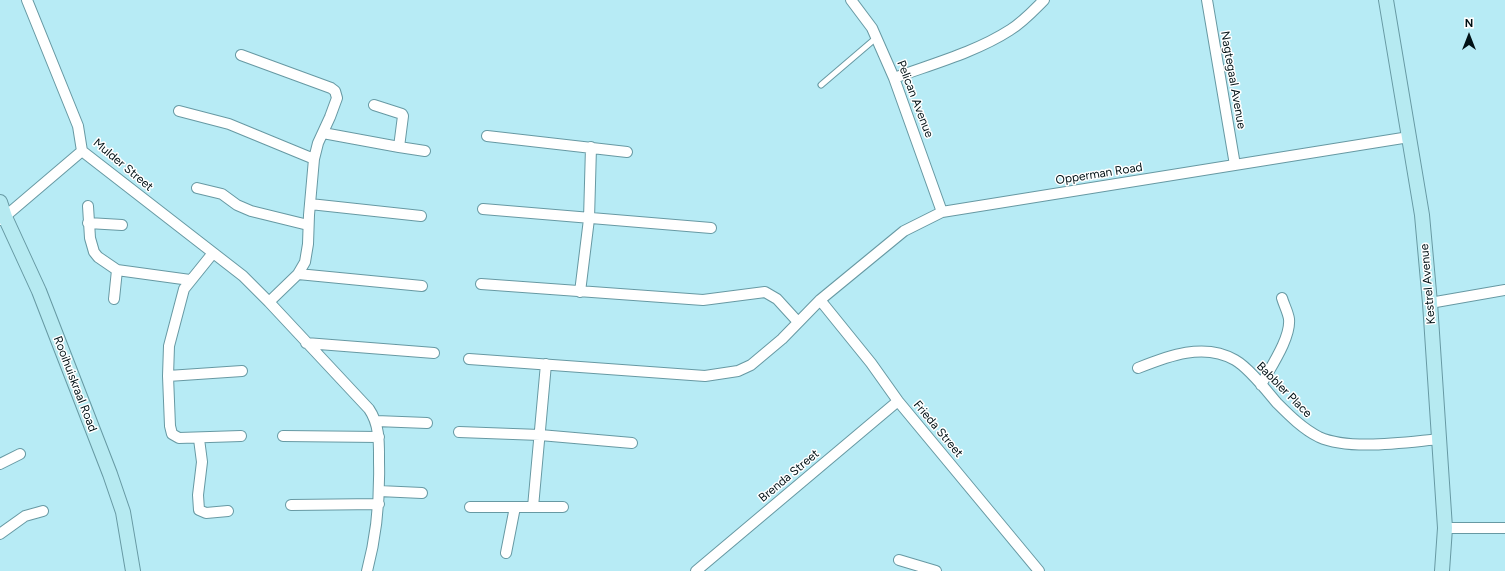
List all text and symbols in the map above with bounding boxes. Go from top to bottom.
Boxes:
north arrow [1449,16,1489,56]
text: N [1465,17,1473,30]
street label: Nagtegaal Avenue [1217,30,1249,130]
street label: Pelican Avenue [894,58,936,140]
street label: Mulder Street [90,136,156,194]
street label: Opperman Road [1055,160,1143,188]
street label: Kestrel Avenue [1417,243,1439,325]
street label: Rooihuiskraal Road [50,334,100,434]
street label: Babbler Place [1253,359,1315,421]
street label: Frieda Street [910,398,966,460]
street label: Brenda Street [756,447,822,505]

